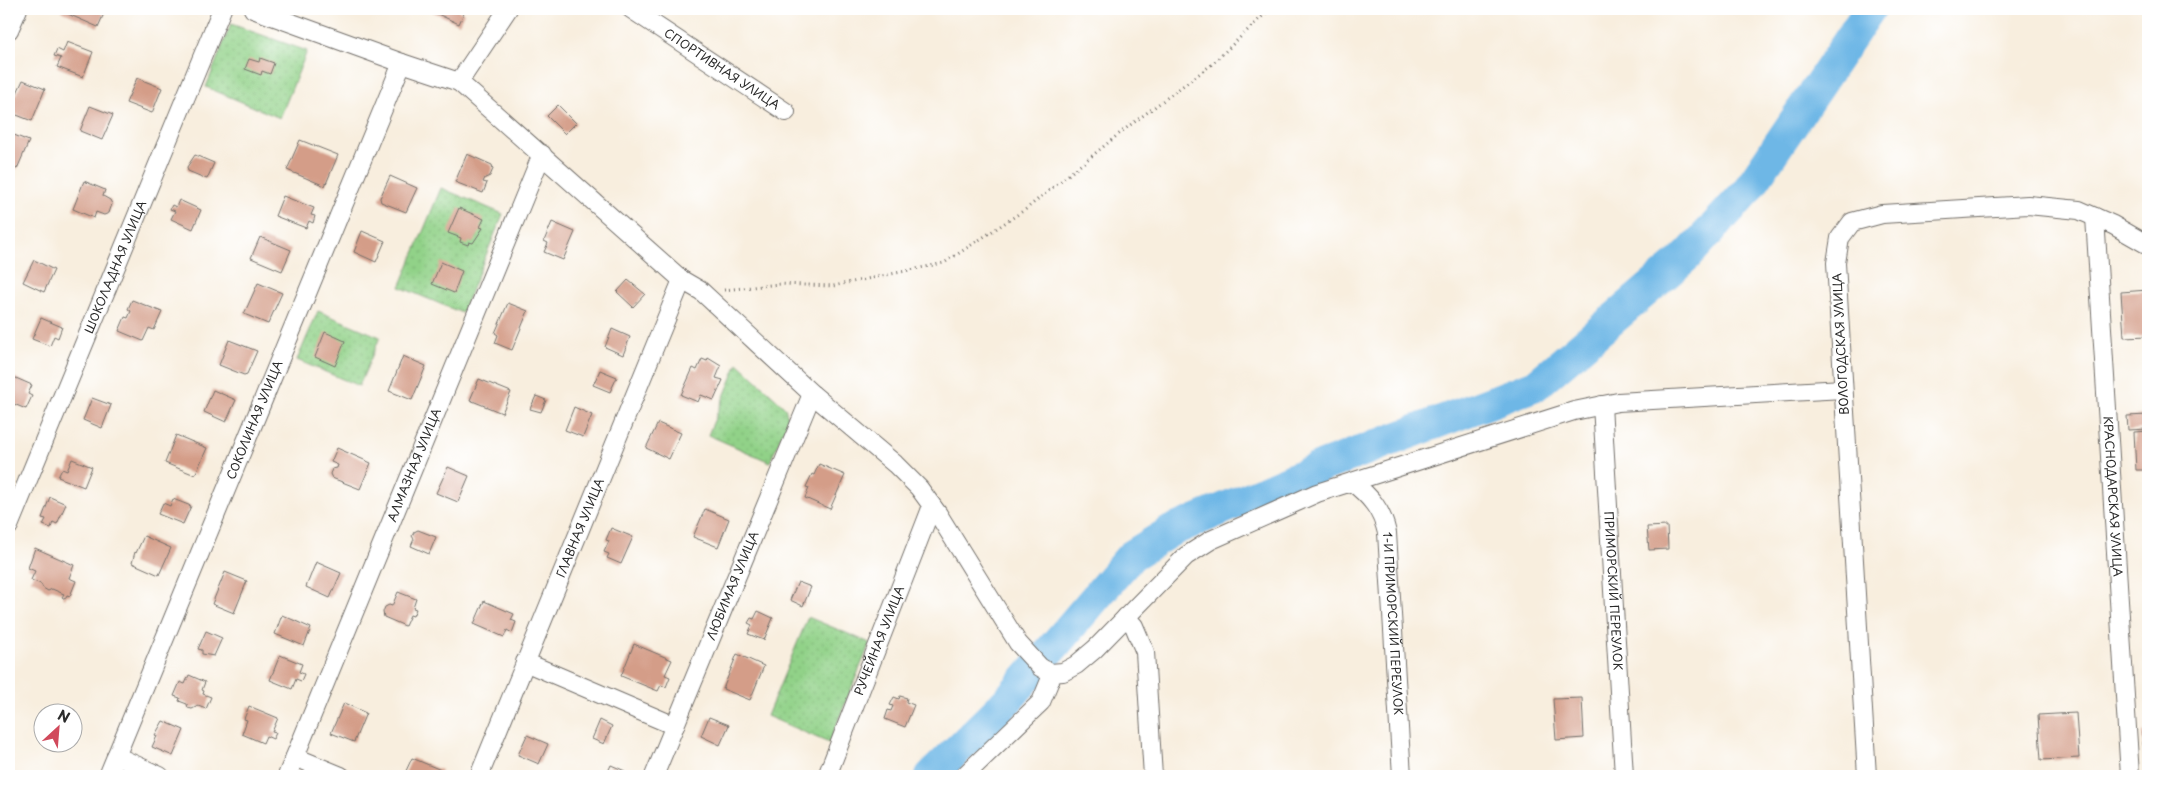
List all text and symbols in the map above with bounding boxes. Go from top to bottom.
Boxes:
street label: СПОРТИВНАЯ УЛИЦА [661,23,784,114]
street label: ШОКОЛАДНАЯ УЛИЦА [79,197,150,336]
street label: ВОЛОГОДСКАЯ УЛИЦА [1827,273,1853,415]
street label: СОКОЛИНАЯ УЛИЦА [221,357,286,482]
street label: АЛМАЗНАЯ УЛИЦА [382,405,445,524]
street label: КРАСНОДАРСКАЯ УЛИЦА [2099,415,2128,577]
street label: ГЛАВНАЯ УЛИЦА [551,475,608,580]
street label: ПРИМОРСКИЙ ПЕРЕУЛОК [1600,511,1628,671]
street label: ЛЮБИМАЯ УЛИЦА [701,528,762,642]
street label: 1-И ПРИМОРСКИЙ ПЕРЕУЛОК [1379,531,1408,716]
street label: РУЧЕЙНАЯ УЛИЦА [849,583,908,698]
north arrow [32,702,82,752]
text: N [54,704,74,728]

